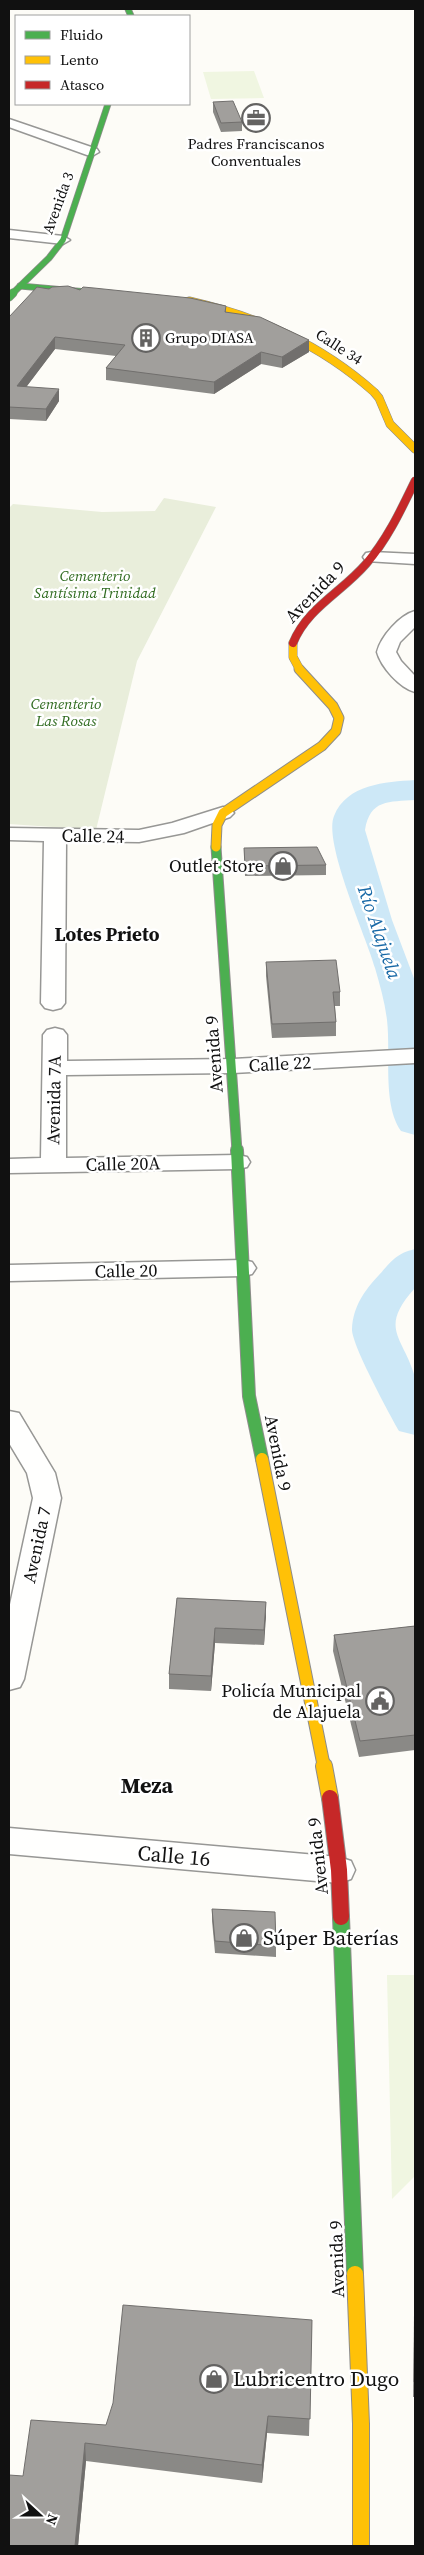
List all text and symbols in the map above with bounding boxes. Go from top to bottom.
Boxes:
legend [15,15,190,105]
text: Fluido [60,24,103,45]
text: Lento [60,49,99,70]
text: Atasco [60,74,104,95]
office icon: Padres Franciscanos Conventuales [241,103,271,133]
place label: Padres Franciscanos Conventuales [187,133,325,171]
street label: Avenida 3 [37,169,78,237]
building icon: Grupo DIASA [131,323,161,353]
street label: Calle 34 [312,324,367,370]
place label: Grupo DIASA [165,327,254,348]
street label: Avenida 9 [279,555,351,628]
park label: Cementerio Santísima Trinidad [34,565,156,603]
park label: Cementerio Las Rosas [31,693,101,731]
street label: Calle 24 [61,822,125,849]
shop icon: Outlet Store [268,851,298,881]
place label: Outlet Store [169,853,264,878]
water label: Río Alajuela [352,881,408,982]
district label: Lotes Prieto [55,921,160,947]
street label: Avenida 9 [198,1015,229,1094]
street label: Calle 22 [248,1049,312,1078]
street label: Avenida 7A [40,1055,67,1145]
street label: Calle 20A [85,1150,161,1177]
street label: Calle 20 [94,1257,158,1284]
street label: Avenida 9 [259,1413,298,1493]
street label: Avenida 7 [16,1504,57,1585]
place label: Policía Municipal de Alajuela [221,1678,362,1724]
public building icon: Policía Municipal de Alajuela [365,1686,395,1716]
district label: Meza [121,1770,174,1800]
street label: Avenida 9 [301,1816,334,1896]
street label: Calle 16 [136,1838,212,1873]
shop icon: Súper Baterías [229,1923,259,1953]
place label: Súper Baterías [263,1923,399,1952]
street label: Avenida 9 [323,2220,350,2298]
shop icon: Lubricentro Dugo [199,2364,229,2394]
place label: Lubricentro Dugo [233,2364,399,2393]
north arrow [15,2490,65,2540]
text: N [41,2511,63,2528]

